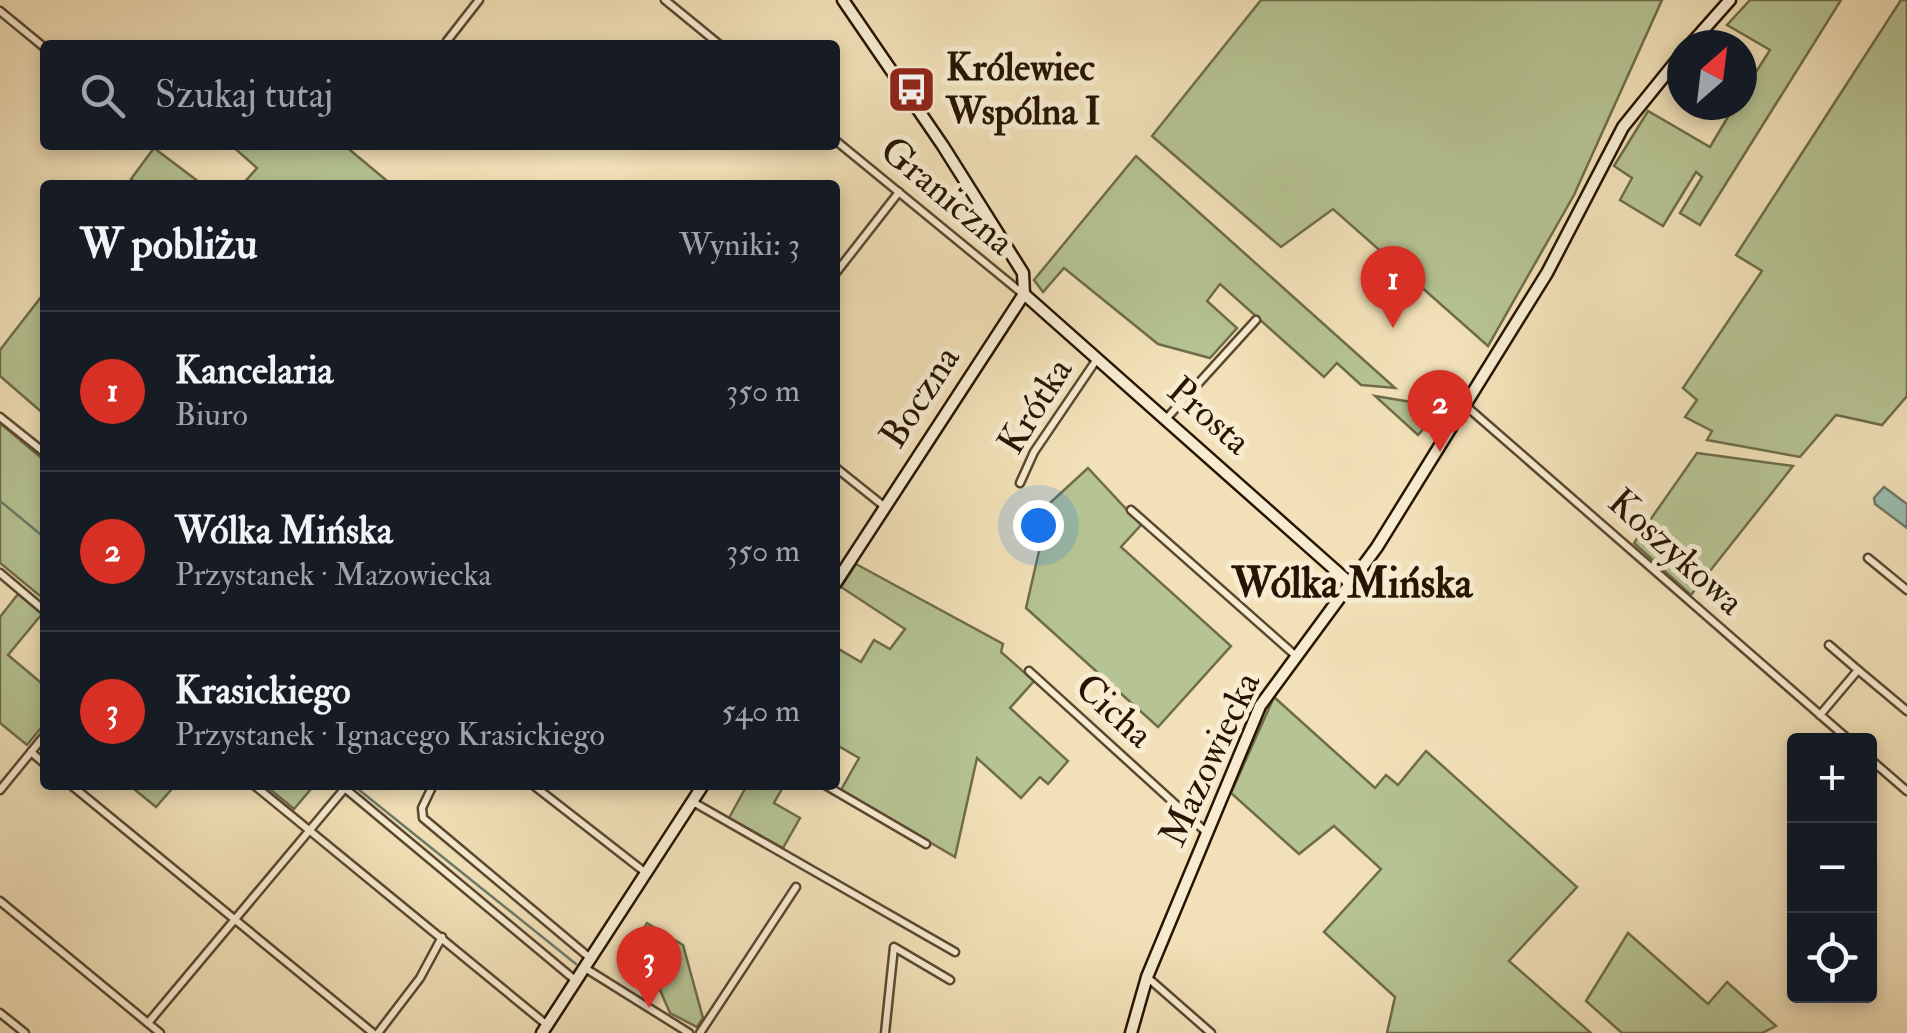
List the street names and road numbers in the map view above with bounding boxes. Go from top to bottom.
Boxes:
street label: Graniczna [870,126,1024,266]
street label: Boczna [869,337,971,457]
street label: Krótka [987,349,1083,463]
street label: Prosta [1157,367,1261,466]
street label: Koszykowa [1598,478,1754,626]
street label: Cicha [1065,664,1163,759]
street label: Mazowiecka [1149,664,1271,854]

